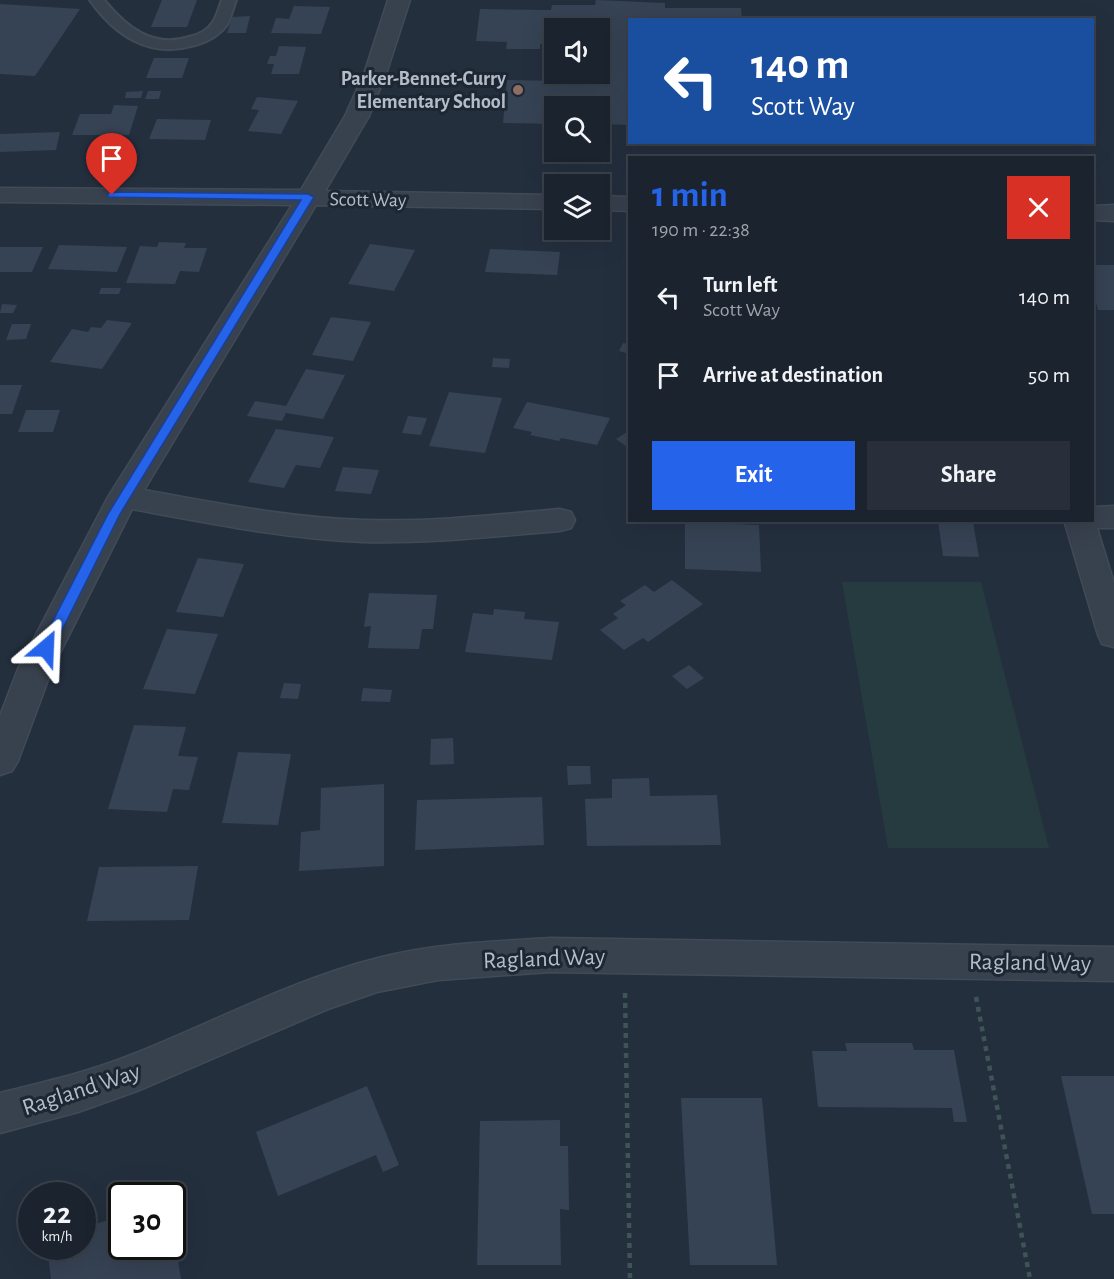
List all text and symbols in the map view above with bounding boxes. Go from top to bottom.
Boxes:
map controls [544,18,610,240]
button: sound [544,18,610,84]
icon: left [652,42,730,120]
text: 140 m [751,44,849,86]
place label: Parker-Bennet-Curry Elementary School [341,69,506,112]
marker: Parker-Bennet-Curry Elementary School [511,83,525,97]
text: Scott Way [751,93,855,120]
button: search [544,96,610,162]
pin [86,133,137,195]
icon: arrive [95,142,128,175]
button: layers [544,174,610,240]
button: close [1007,176,1070,239]
text: 1 min [652,177,728,213]
street label: Scott Way [329,189,407,211]
text: 190 m · 22:38 [652,220,750,240]
text: Turn left [703,274,777,296]
icon: left [652,281,685,314]
text: 140 m [1019,286,1070,308]
text: Scott Way [703,300,780,320]
icon: arrive [652,359,685,392]
text: Arrive at destination [703,364,883,386]
text: 50 m [1028,364,1070,386]
button: Exit [652,441,855,510]
button: Share [867,441,1070,510]
position arrow [14,616,78,680]
street label: Ragland Way [482,945,606,973]
street label: Ragland Way [969,950,1091,976]
street label: Ragland Way [19,1060,143,1120]
speed limit sign: 30 [108,1182,186,1260]
text: 22 [43,1199,71,1229]
text: km/h [42,1229,72,1244]

